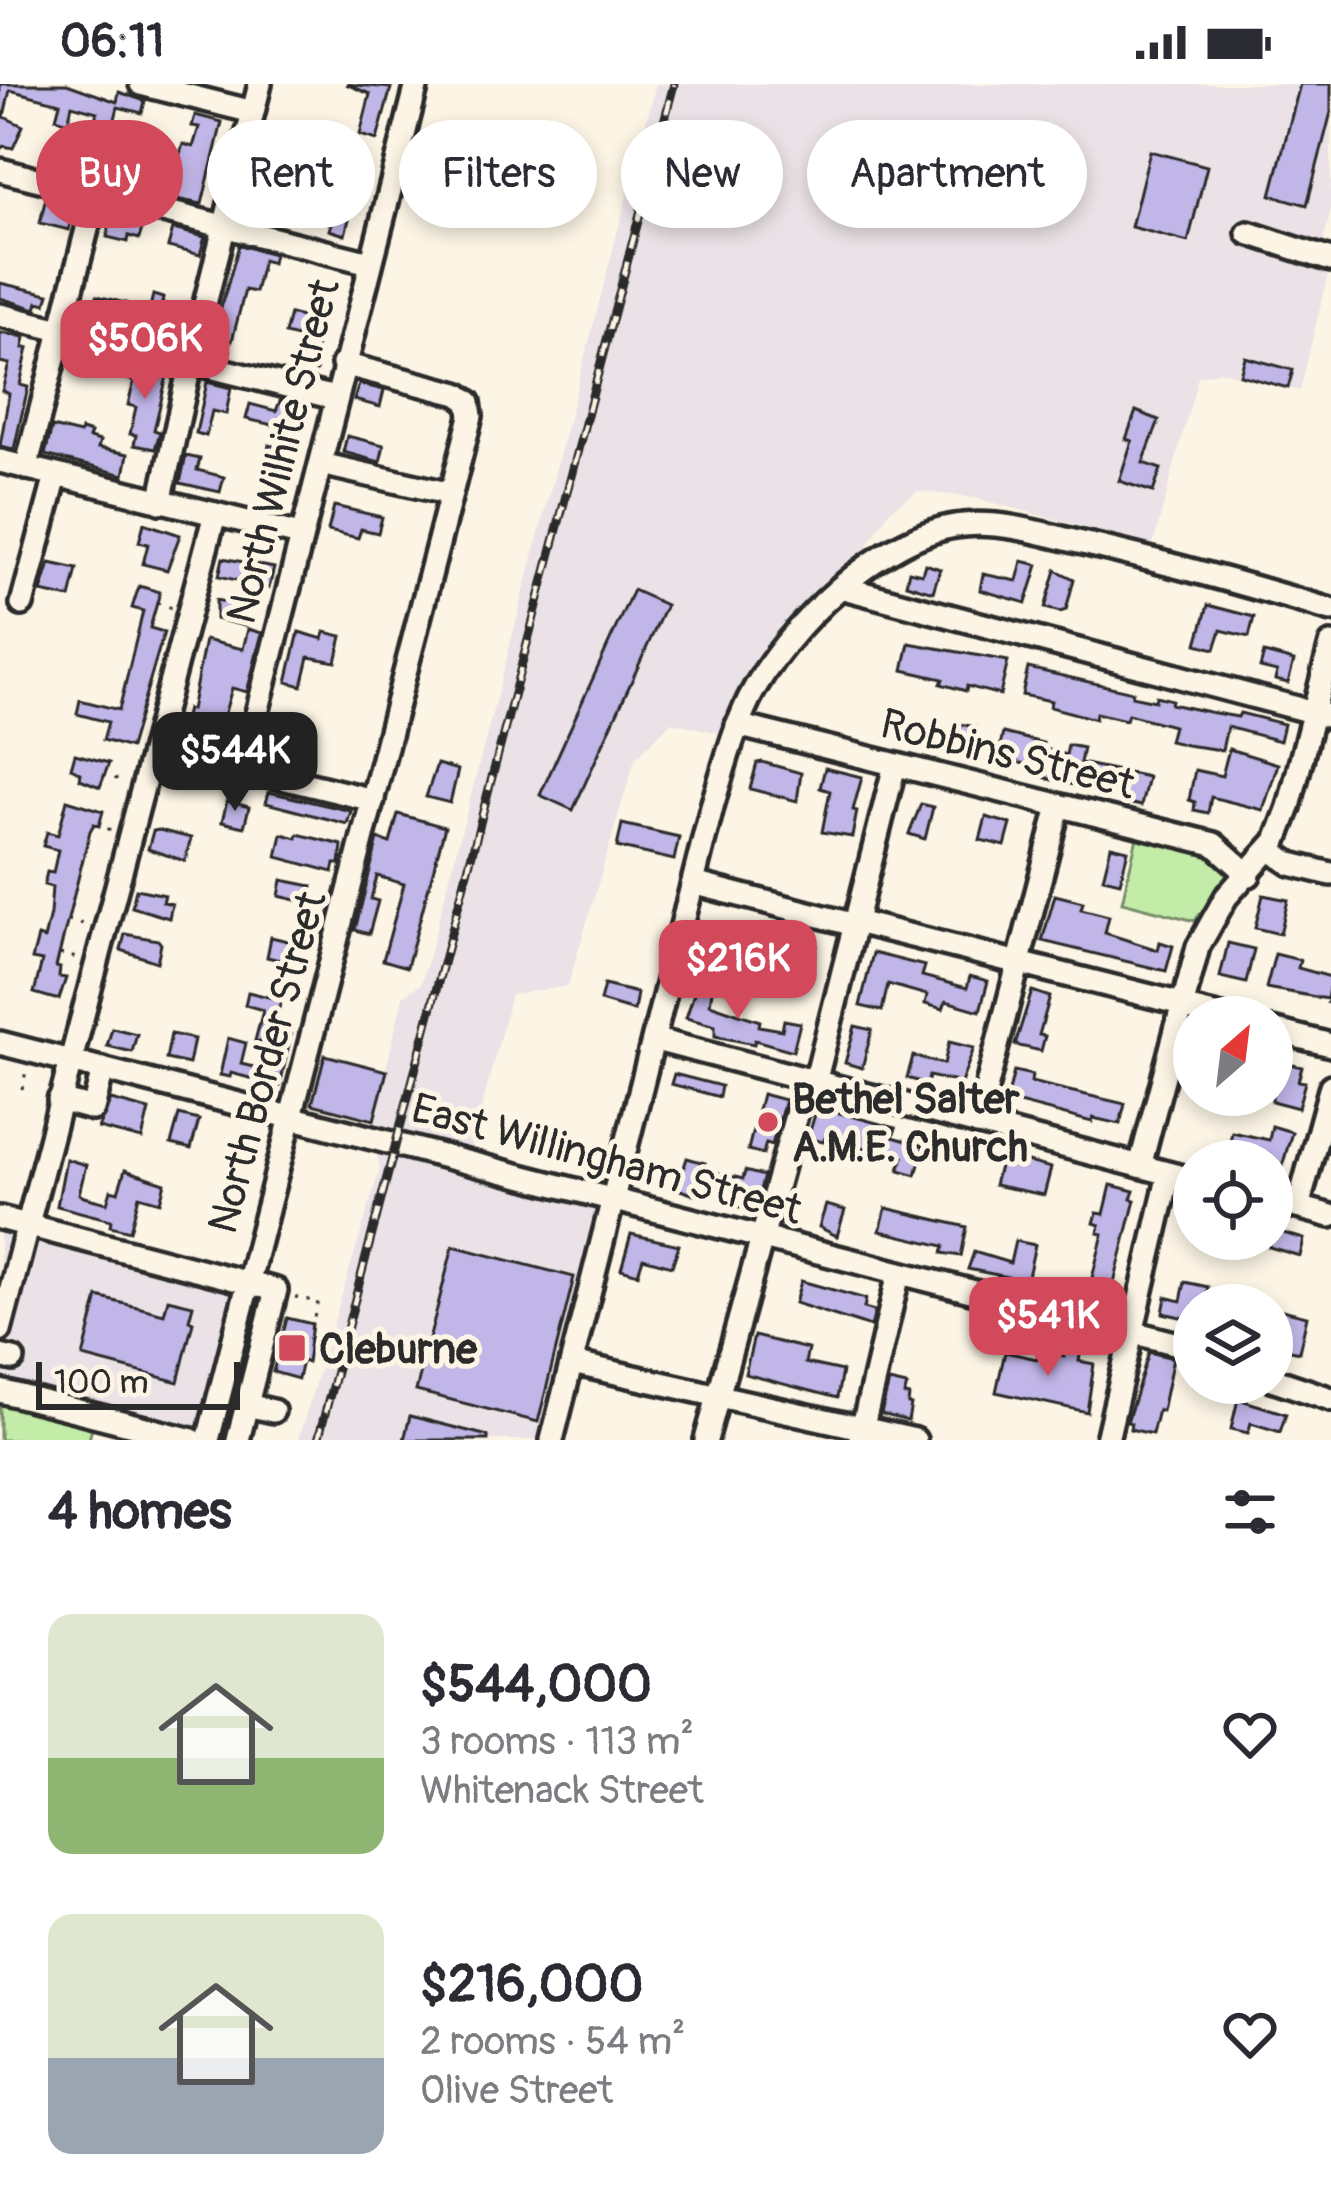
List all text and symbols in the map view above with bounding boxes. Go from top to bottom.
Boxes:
text: 06:11 [60,14,164,70]
chip: Buy [36,120,183,228]
chip: Rent [207,120,375,228]
chip: Filters [399,120,597,228]
chip: New [621,120,783,228]
chip: Apartment [807,120,1087,228]
street label: North Wilhite Street [216,274,352,629]
pin: $506K [61,300,229,402]
text: $506K [87,314,203,363]
street label: Robbins Street [875,698,1140,812]
pin: $544K [151,712,319,814]
text: $544K [179,726,291,775]
street label: North Border Street [197,886,339,1239]
pin: $216K [654,920,822,1022]
text: $216K [686,934,790,983]
north arrow [1173,996,1293,1116]
map controls [1173,996,1293,1404]
place label: Bethel Salter A.M.E. Church [792,1074,1028,1174]
street label: East Willingham Street [406,1083,807,1237]
marker: Bethel Salter A.M.E. Church [755,1109,781,1135]
button: locate [1173,1140,1293,1260]
pin: $541K [964,1277,1132,1379]
button: layers [1173,1284,1293,1404]
text: $541K [996,1291,1100,1340]
place label: Cleburne [319,1324,478,1376]
marker: Cleburne [276,1332,308,1364]
scale bar [36,1356,240,1409]
text: 100 m [54,1362,148,1403]
icon: filters [1217,1479,1283,1545]
text: 4 homes [48,1480,232,1544]
text: $544,000 [420,1653,652,1717]
icon: home [144,1662,288,1806]
icon: heart [1217,1701,1283,1767]
text: 3 rooms · 113 m² [420,1717,694,1766]
text: Whitenack Street [420,1766,704,1815]
text: $216,000 [420,1953,643,2017]
icon: home [144,1962,288,2106]
icon: heart [1217,2001,1283,2067]
text: 2 rooms · 54 m² [420,2017,685,2066]
text: Olive Street [420,2066,613,2115]

